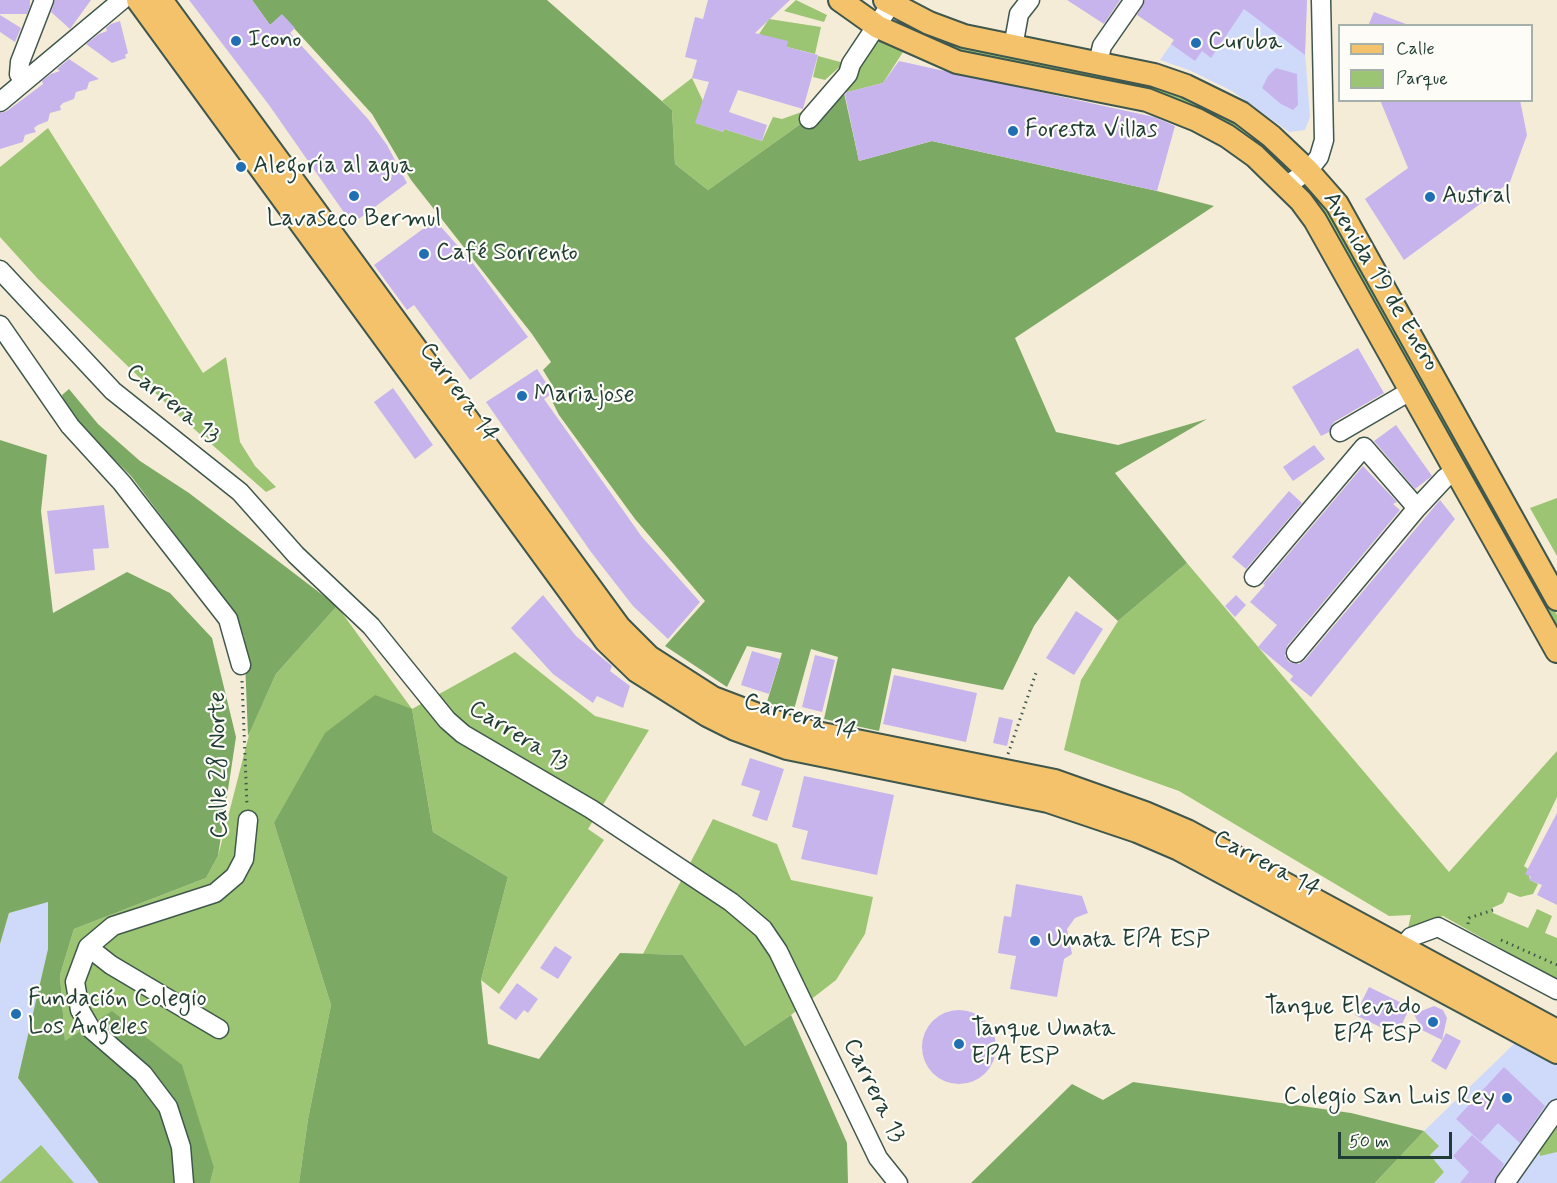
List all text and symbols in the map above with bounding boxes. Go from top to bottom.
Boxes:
legend [1338,24,1533,102]
place label: Icono [248,27,302,55]
place label: Curuba [1208,29,1282,57]
marker: Icono [229,34,243,48]
marker: Curuba [1189,36,1203,50]
text: Calle [1396,37,1435,61]
text: Parque [1396,67,1448,91]
place label: Foresta Villas [1025,117,1158,145]
marker: Foresta Villas [1006,124,1020,138]
place label: Alegoría al agua [253,153,413,181]
marker: Alegoría al agua [234,160,248,174]
place label: Austral [1442,183,1511,211]
street label: Avenida 19 de Enero [1315,187,1445,377]
marker: Lavaseco Bermul [347,189,361,203]
marker: Austral [1423,190,1437,204]
place label: Lavaseco Bermul [267,206,441,234]
place label: Café Sorrento [436,240,578,268]
marker: Café Sorrento [417,247,431,261]
street label: Carrera 14 [412,337,504,449]
street label: Carrera 13 [119,358,225,452]
place label: Mariajose [534,382,635,410]
marker: Mariajose [515,389,529,403]
street label: Carrera 14 [740,688,860,748]
street label: Calle 28 Norte [204,691,236,839]
street label: Carrera 13 [463,695,573,779]
street label: Carrera 14 [1208,825,1324,905]
place label: Umata EPA ESP [1047,927,1210,955]
marker: Umata EPA ESP [1028,934,1042,948]
place label: Fundación Colegio Los Ángeles [28,986,207,1042]
place label: Tanque Elevado EPA ESP [1265,994,1421,1050]
marker: Fundación Colegio Los Ángeles [9,1007,23,1021]
marker: Tanque Elevado EPA ESP [1426,1015,1440,1029]
place label: Tanque Umata EPA ESP [971,1016,1115,1072]
street label: Carrera 13 [835,1034,911,1148]
marker: Tanque Umata EPA ESP [952,1037,966,1051]
place label: Colegio San Luis Rey [1284,1084,1495,1112]
marker: Colegio San Luis Rey [1500,1091,1514,1105]
scale bar [1341,1120,1455,1158]
text: 50 m [1349,1130,1389,1154]

